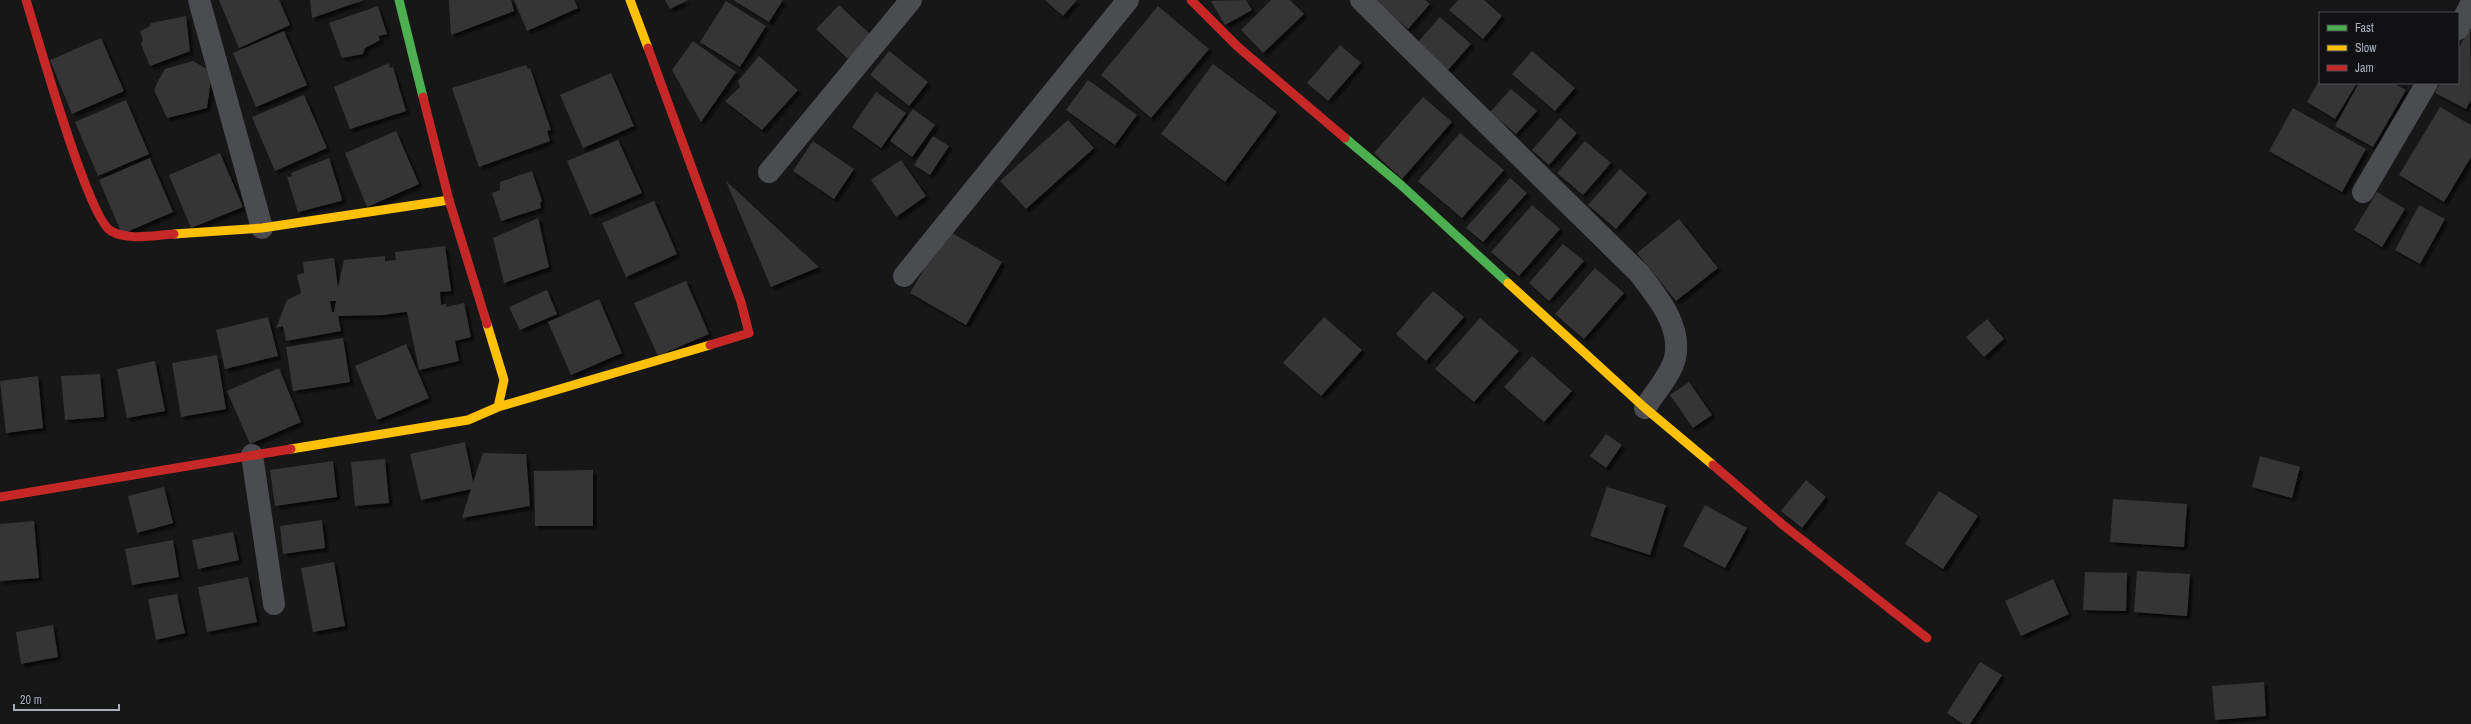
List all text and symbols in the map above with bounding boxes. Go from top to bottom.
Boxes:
legend [2319,12,2459,84]
text: Fast [2355,20,2374,36]
text: Slow [2355,40,2377,56]
text: Jam [2355,60,2374,76]
scale bar [14,686,119,712]
text: 20 m [20,692,42,708]

